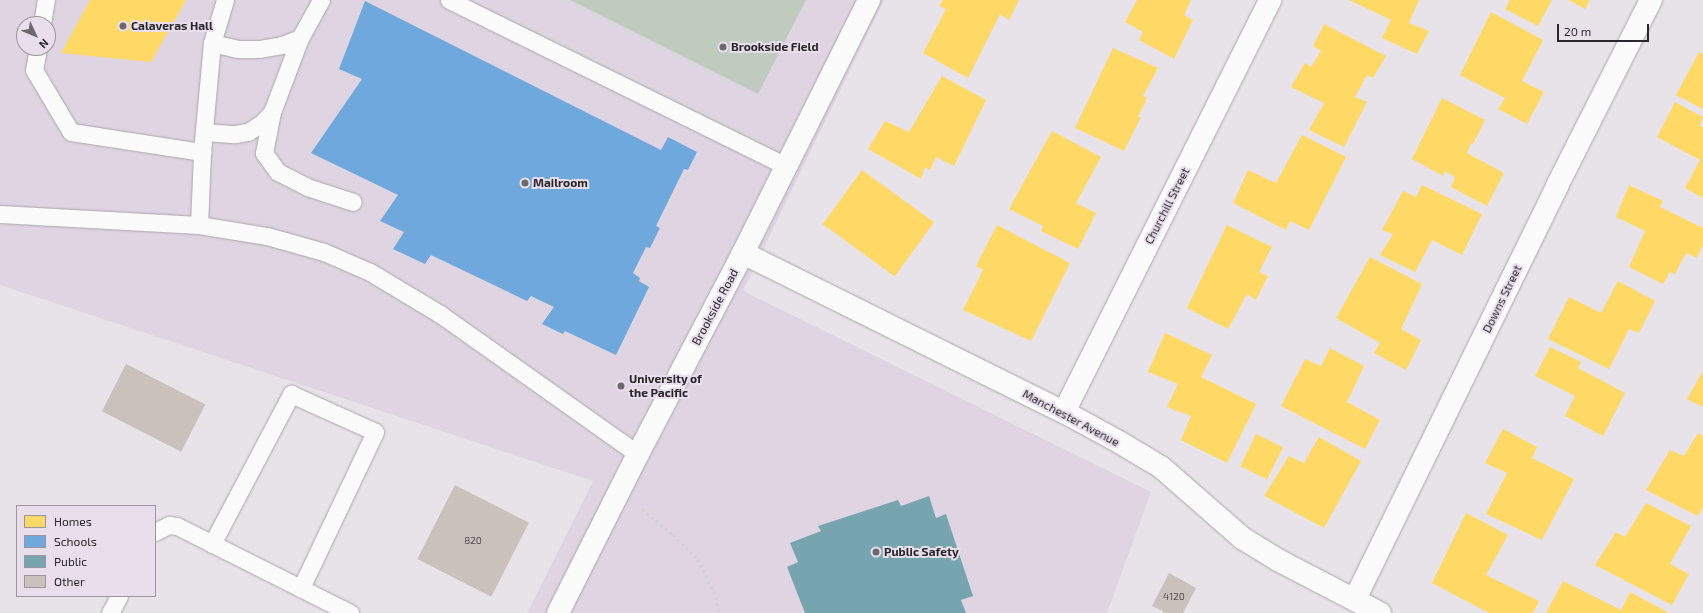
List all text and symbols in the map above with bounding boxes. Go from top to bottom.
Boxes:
north arrow [16,16,56,56]
scale bar [1559,16,1651,42]
place label: Calaveras Hall [131,19,213,33]
marker: Calaveras Hall [118,21,128,31]
text: 20 m [1564,24,1591,38]
text: N [37,37,52,51]
place label: Brookside Field [731,40,819,54]
marker: Brookside Field [718,42,728,52]
street label: Churchill Street [1141,165,1193,247]
place label: Mailroom [533,176,588,190]
marker: Mailroom [520,178,530,188]
street label: Downs Street [1479,263,1525,335]
street label: Brookside Road [689,266,741,348]
place label: University of the Pacific [629,372,702,400]
marker: University of the Pacific [616,381,626,391]
street label: Manchester Avenue [1020,386,1122,450]
legend [16,505,156,597]
text: Homes [54,514,92,528]
text: Schools [54,534,97,548]
house number: 820 [464,535,482,547]
place label: Public Safety [884,545,959,559]
marker: Public Safety [871,547,881,557]
text: Public [54,554,87,568]
text: Other [54,574,85,588]
house number: 4120 [1163,591,1185,603]

